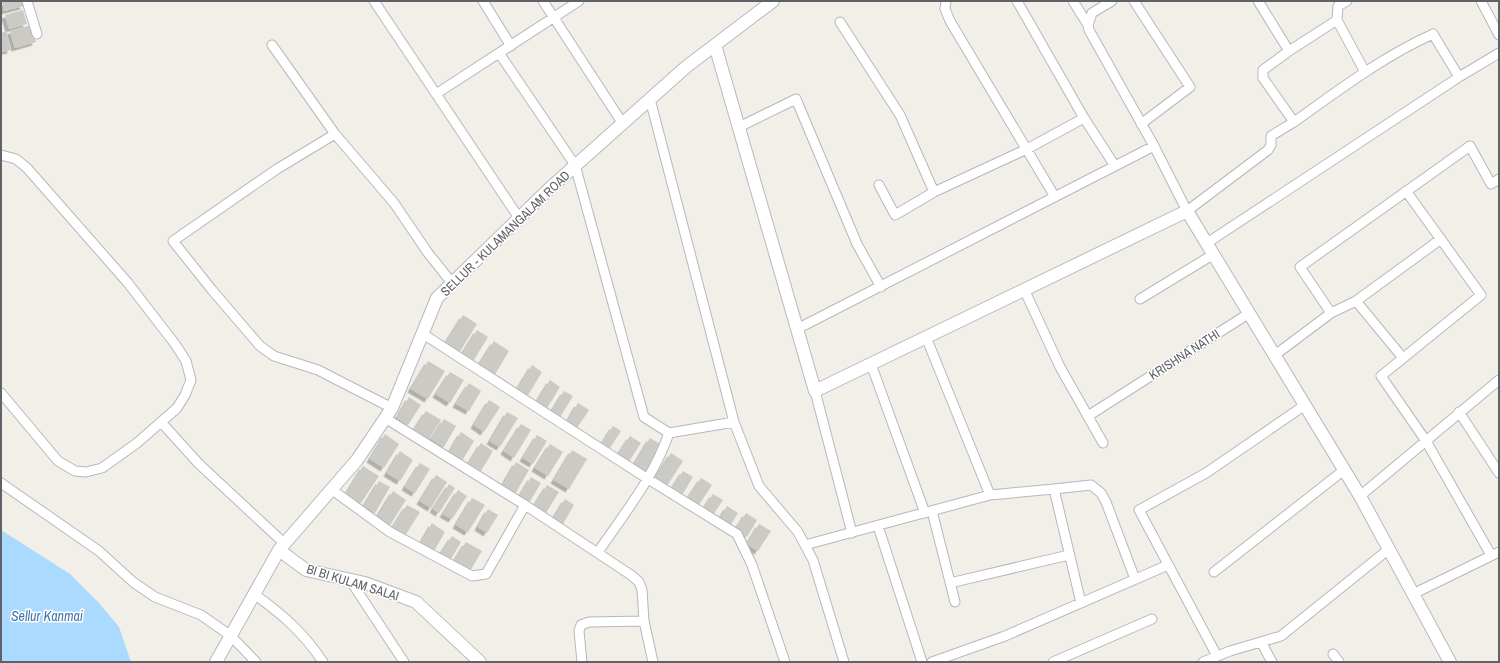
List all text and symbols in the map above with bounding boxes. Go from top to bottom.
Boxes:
street label: SELLUR - KULAMANGALAM ROAD [437,167,574,300]
street label: KRISHNA NATHI [1146,325,1223,384]
street label: BI BI KULAM SALAI [304,560,401,605]
water label: Sellur Kanmai [11,607,84,625]

